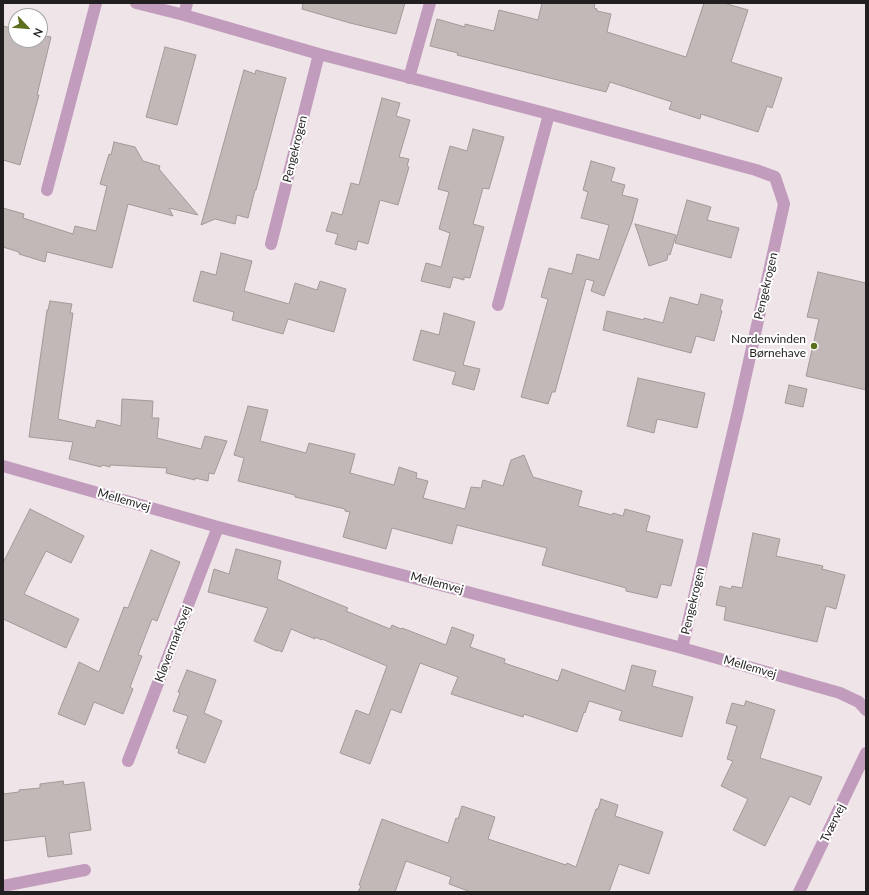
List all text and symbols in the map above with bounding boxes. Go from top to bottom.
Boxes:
north arrow [8,8,48,48]
text: N [31,26,46,40]
street label: Pengekrogen [280,114,310,184]
street label: Pengekrogen [751,251,781,321]
place label: Nordenvinden Børnehave [731,332,806,360]
marker: Nordenvinden Børnehave [809,341,819,351]
street label: Mellemvej [96,486,152,514]
street label: Pengekrogen [678,566,708,636]
street label: Mellemvej [409,569,465,597]
street label: Kløvermarksvej [152,604,194,684]
street label: Mellemvej [722,653,778,681]
street label: Tværvej [817,801,849,845]

